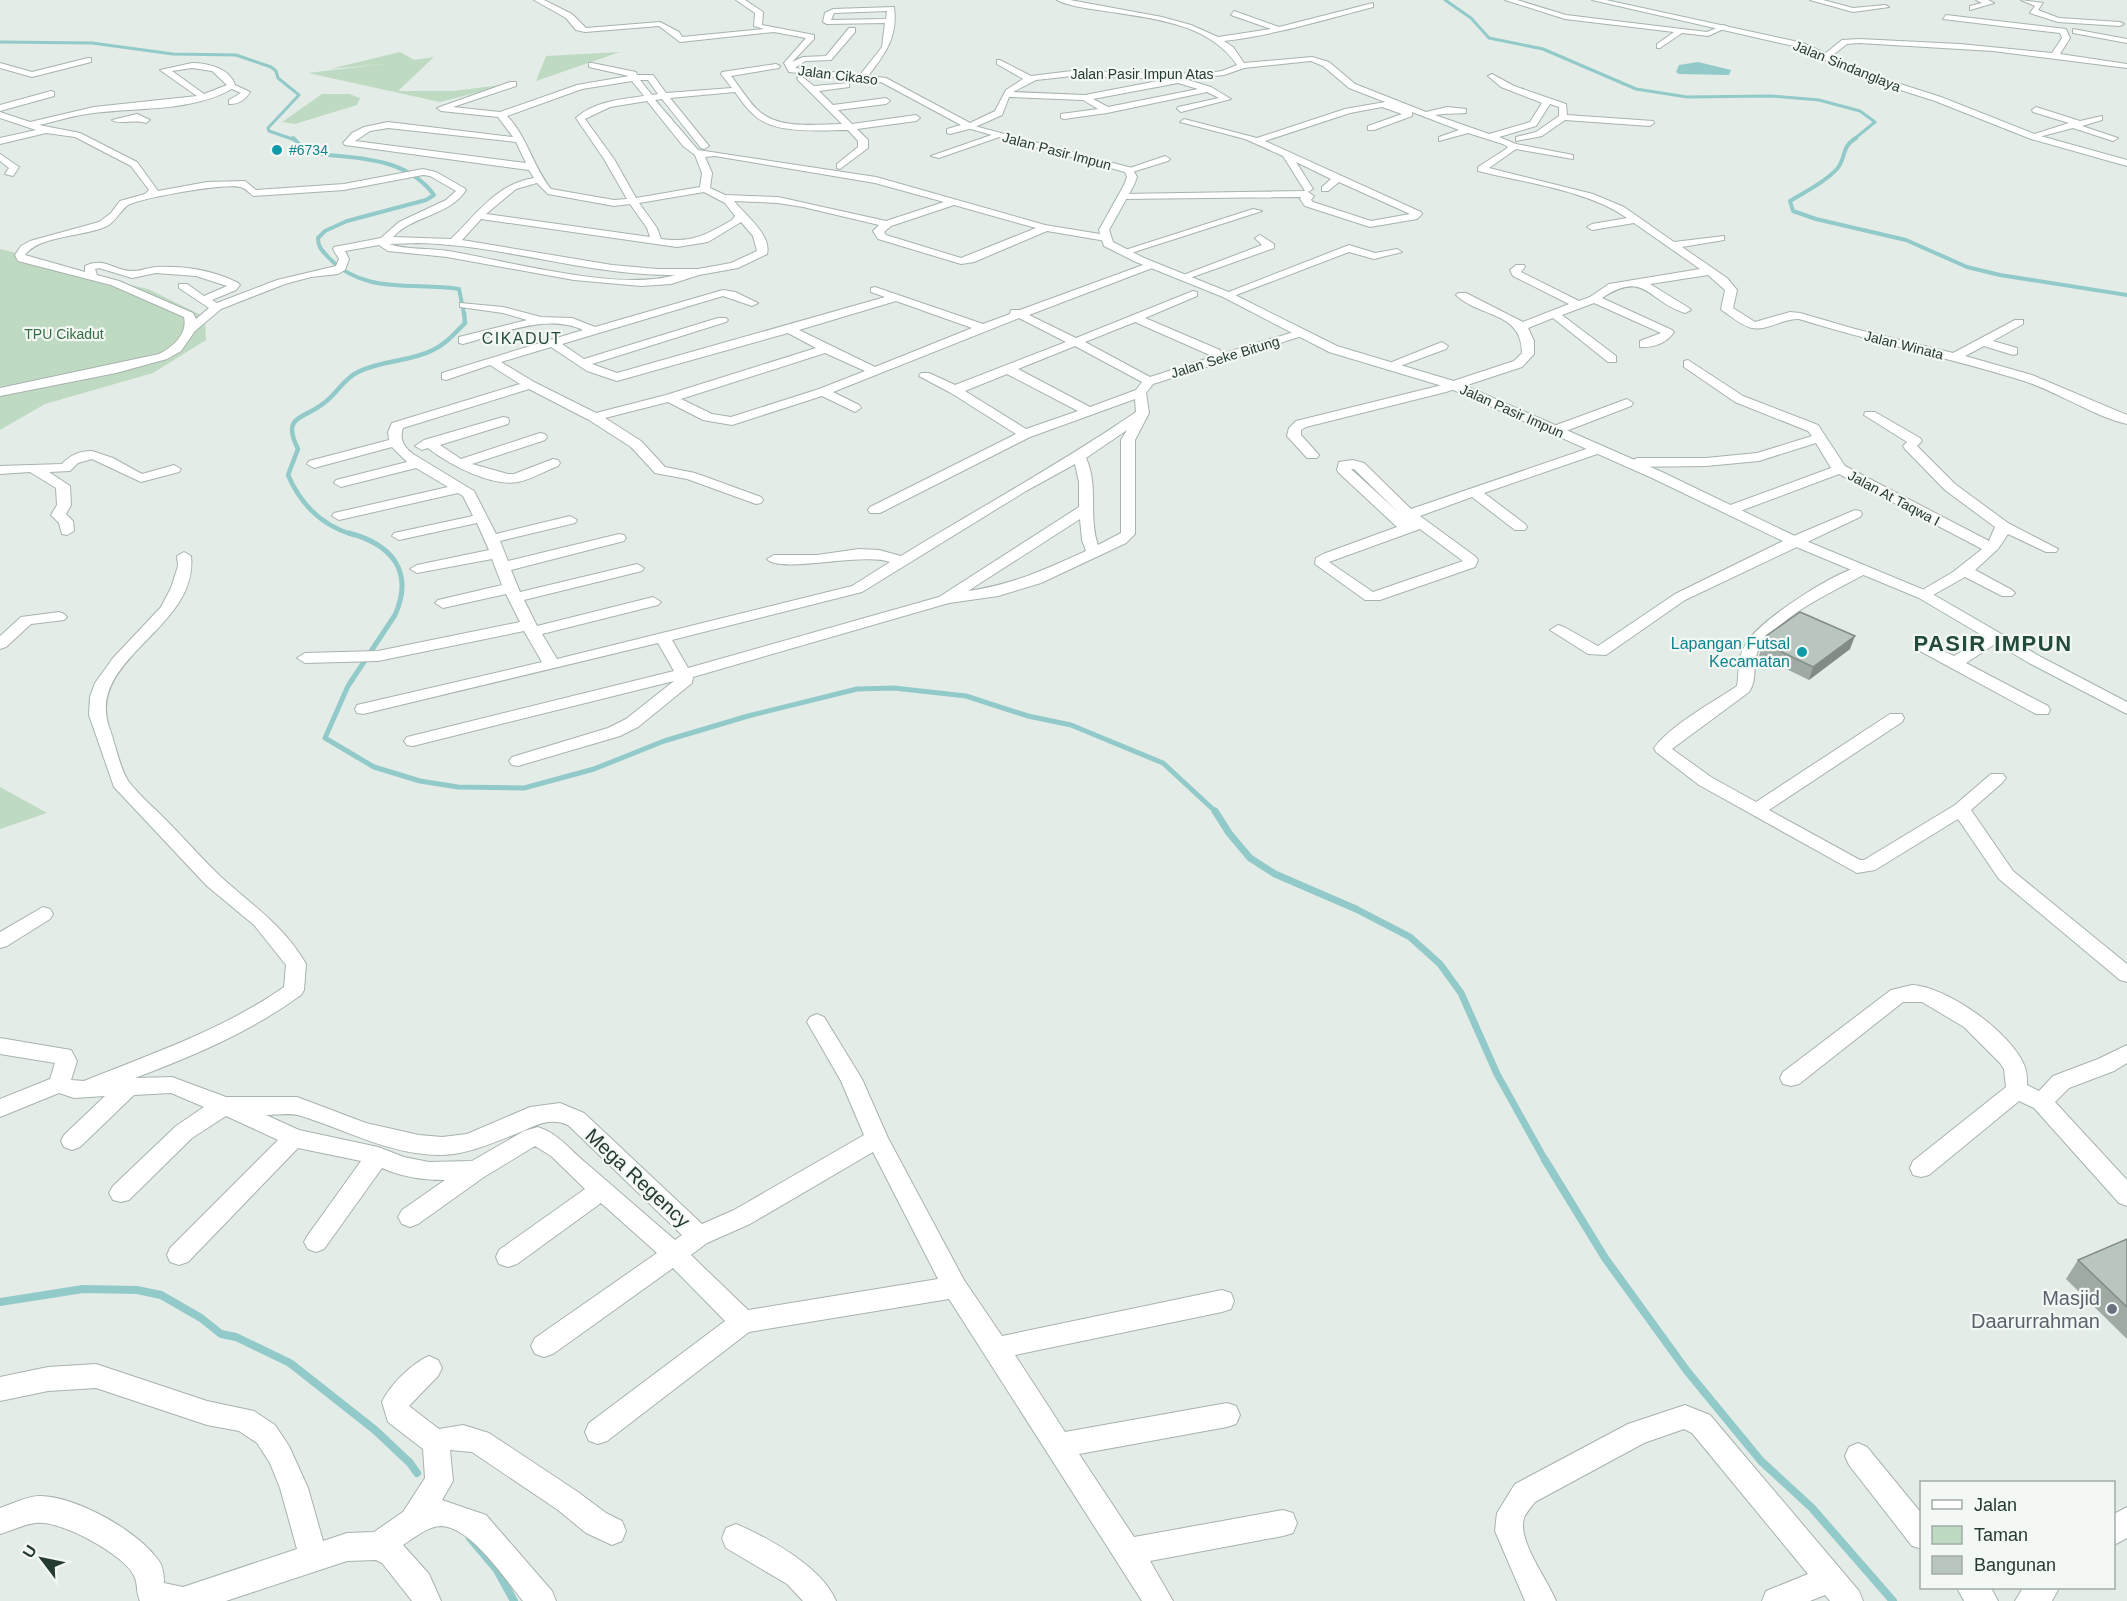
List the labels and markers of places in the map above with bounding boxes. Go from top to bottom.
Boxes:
place label: #6734 [289,142,328,158]
marker: #6734 [270,143,284,157]
place label: Lapangan Futsal Kecamatan [1671,635,1790,670]
marker: Lapangan Futsal Kecamatan [1795,645,1809,659]
place label: Masjid Daarurrahman [1971,1287,2100,1332]
marker: Masjid Daarurrahman [2105,1302,2119,1316]

